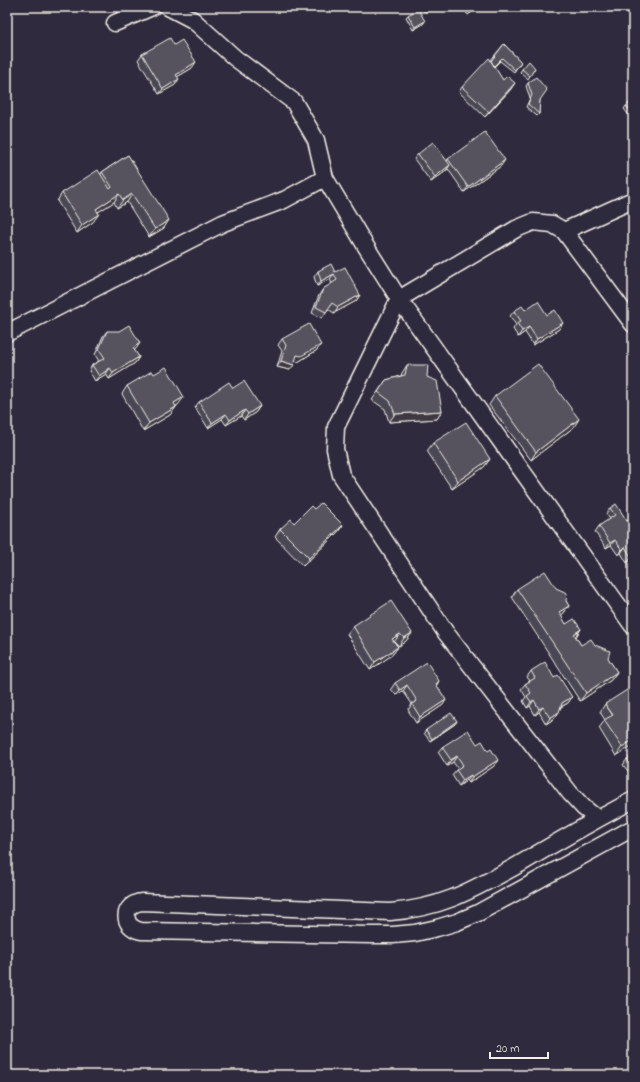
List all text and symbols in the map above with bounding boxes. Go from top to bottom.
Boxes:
scale bar [490,1034,548,1060]
text: 20 m [496,1040,519,1058]

